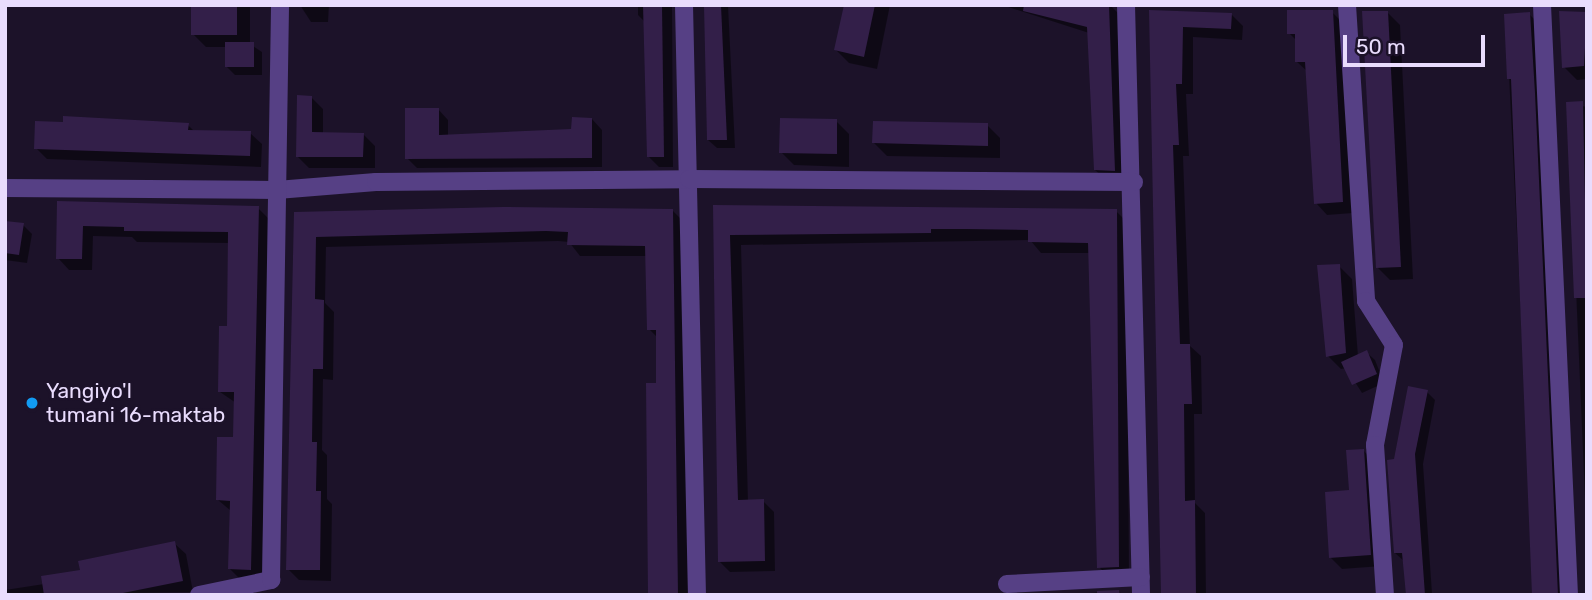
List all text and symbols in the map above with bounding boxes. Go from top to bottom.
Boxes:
scale bar [1347,21,1489,65]
text: 50 m [1356,34,1406,59]
place label: Yangiyo'l tumani 16-maktab [46,378,225,428]
marker: Yangiyo'l tumani 16-maktab [24,395,40,411]

